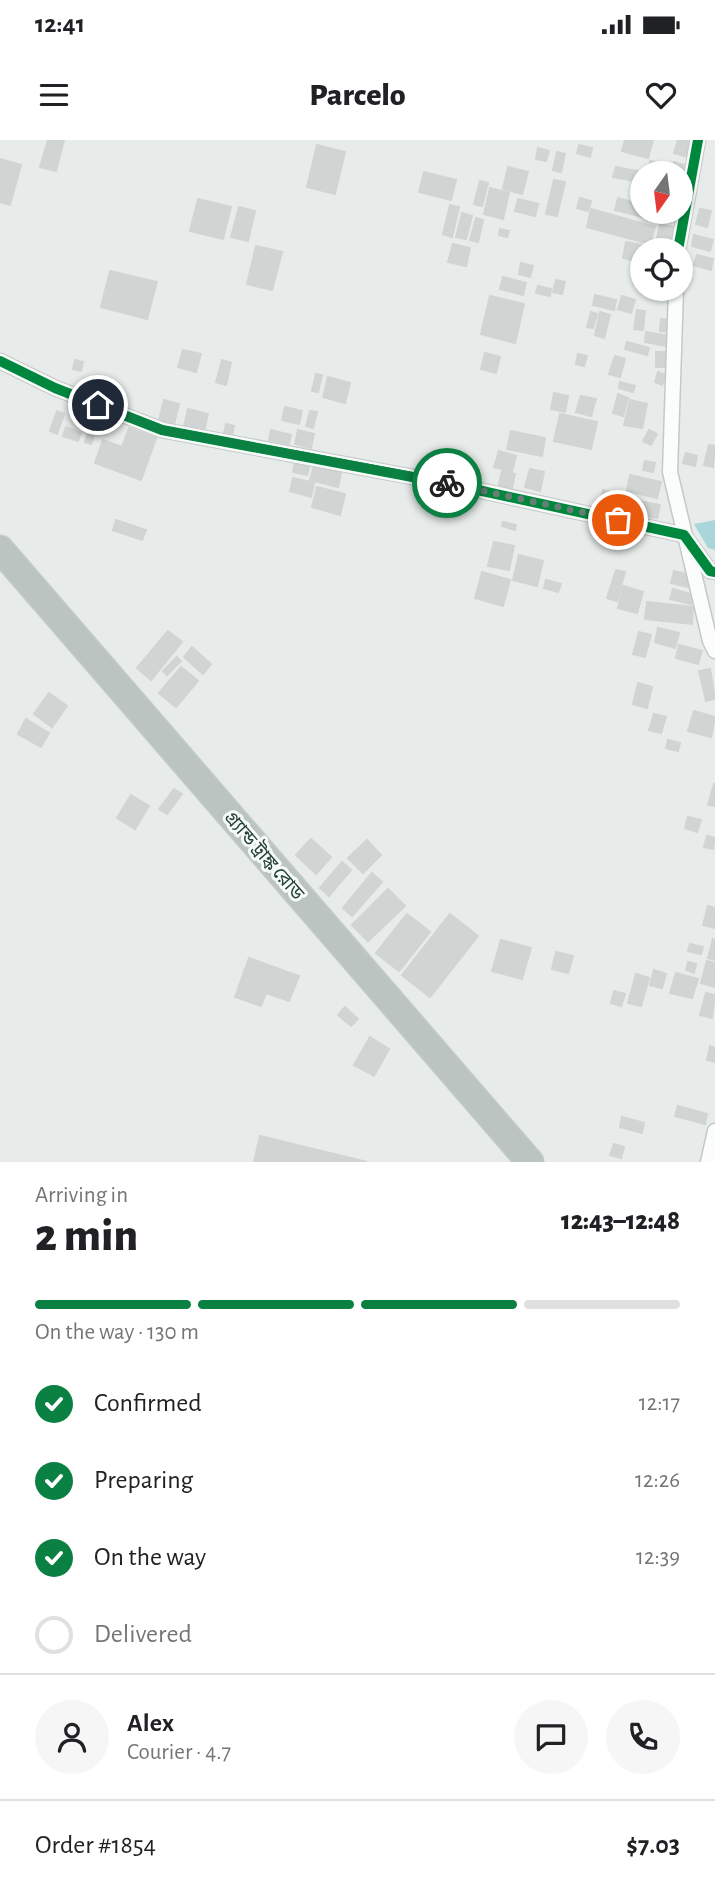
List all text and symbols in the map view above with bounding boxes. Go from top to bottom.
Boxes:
text: 12:41 [35,11,85,37]
icon: menu [35,76,73,114]
icon: heart [642,76,680,114]
text: Parcelo [309,79,406,111]
north arrow [630,161,693,224]
map controls [630,161,693,301]
button: locate [630,238,693,301]
pin [68,375,128,435]
icon: home [79,386,117,424]
courier [412,448,482,518]
icon: bike [428,464,466,502]
pin [588,490,648,550]
icon: bag [599,501,637,539]
street label: গ্র্যান্ড ট্রাঙ্ক রোড [221,806,310,904]
text: Arriving in [35,1184,128,1207]
text: 12:43–12:48 [561,1208,680,1234]
text: 2 min [35,1213,138,1259]
text: On the way · 130 m [35,1321,199,1344]
icon: check [35,1385,73,1423]
text: Confirmed [94,1390,202,1416]
text: 12:17 [639,1392,680,1415]
icon: check [35,1462,73,1500]
text: Preparing [94,1467,193,1493]
text: 12:26 [635,1469,680,1492]
icon: check [35,1539,73,1577]
text: On the way [94,1544,206,1570]
text: 12:39 [636,1546,680,1569]
text: Delivered [94,1621,192,1647]
button: person [35,1700,109,1774]
button: chat [514,1700,588,1774]
button: phone [606,1700,680,1774]
text: Alex [127,1710,174,1736]
text: Courier · 4.7 [127,1741,231,1764]
text: Order #1854 [35,1832,156,1858]
text: $7.03 [626,1832,680,1858]

